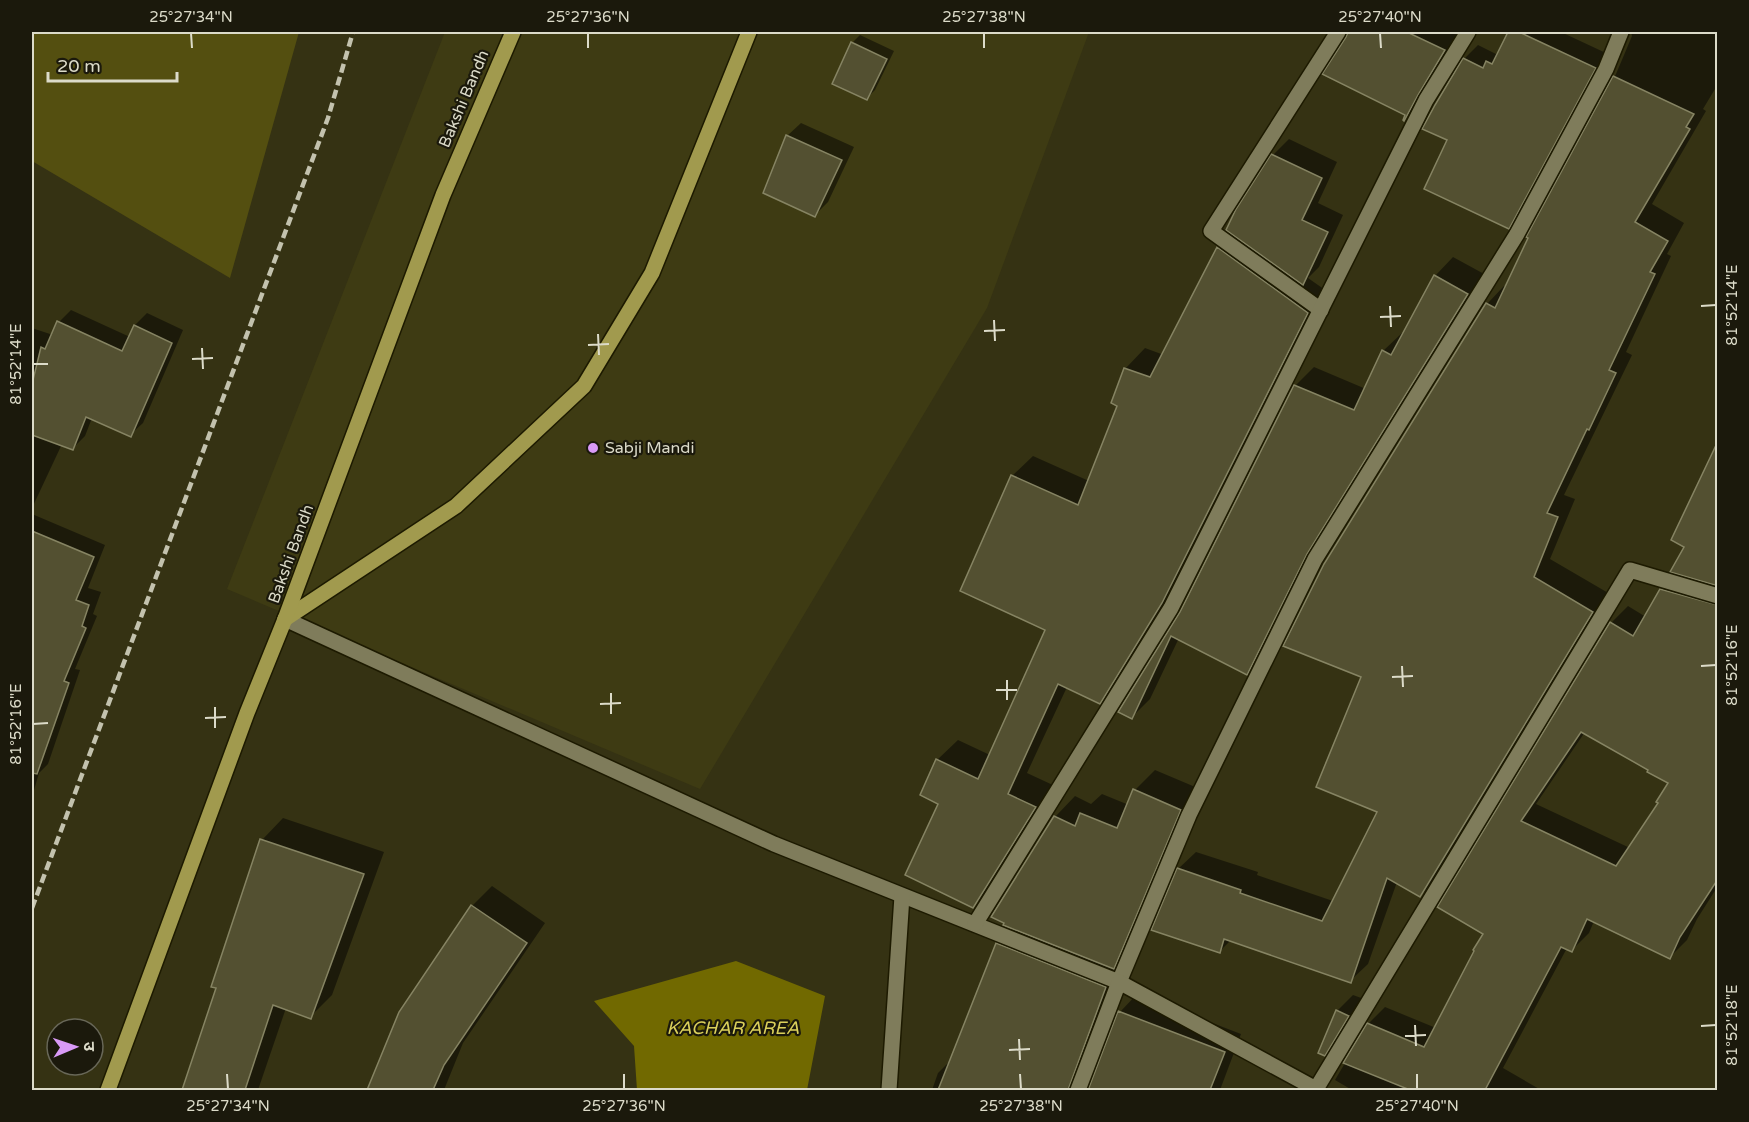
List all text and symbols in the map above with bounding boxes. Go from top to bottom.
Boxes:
text: 25°27'34"N [149,8,233,26]
text: 25°27'36"N [546,8,630,26]
text: 25°27'38"N [942,8,1026,26]
text: 25°27'40"N [1338,8,1422,26]
scale bar [48,45,177,83]
street label: Bakshi Bandh [434,47,494,151]
text: 20 m [57,55,101,77]
text: 81°52'14"E [1723,264,1741,346]
text: 81°52'14"E [7,323,25,405]
place label: Sabji Mandi [605,438,694,458]
marker: Sabji Mandi [586,441,600,455]
street label: Bakshi Bandh [264,502,318,606]
text: 81°52'16"E [1723,624,1741,706]
text: 81°52'16"E [7,683,25,765]
text: 81°52'18"E [1723,984,1741,1066]
north arrow [45,1017,105,1077]
water label: KACHAR AREA [666,1017,800,1039]
text: उ [79,1041,99,1052]
text: 25°27'34"N [186,1097,270,1115]
text: 25°27'36"N [582,1097,666,1115]
text: 25°27'38"N [979,1097,1063,1115]
text: 25°27'40"N [1375,1097,1459,1115]

